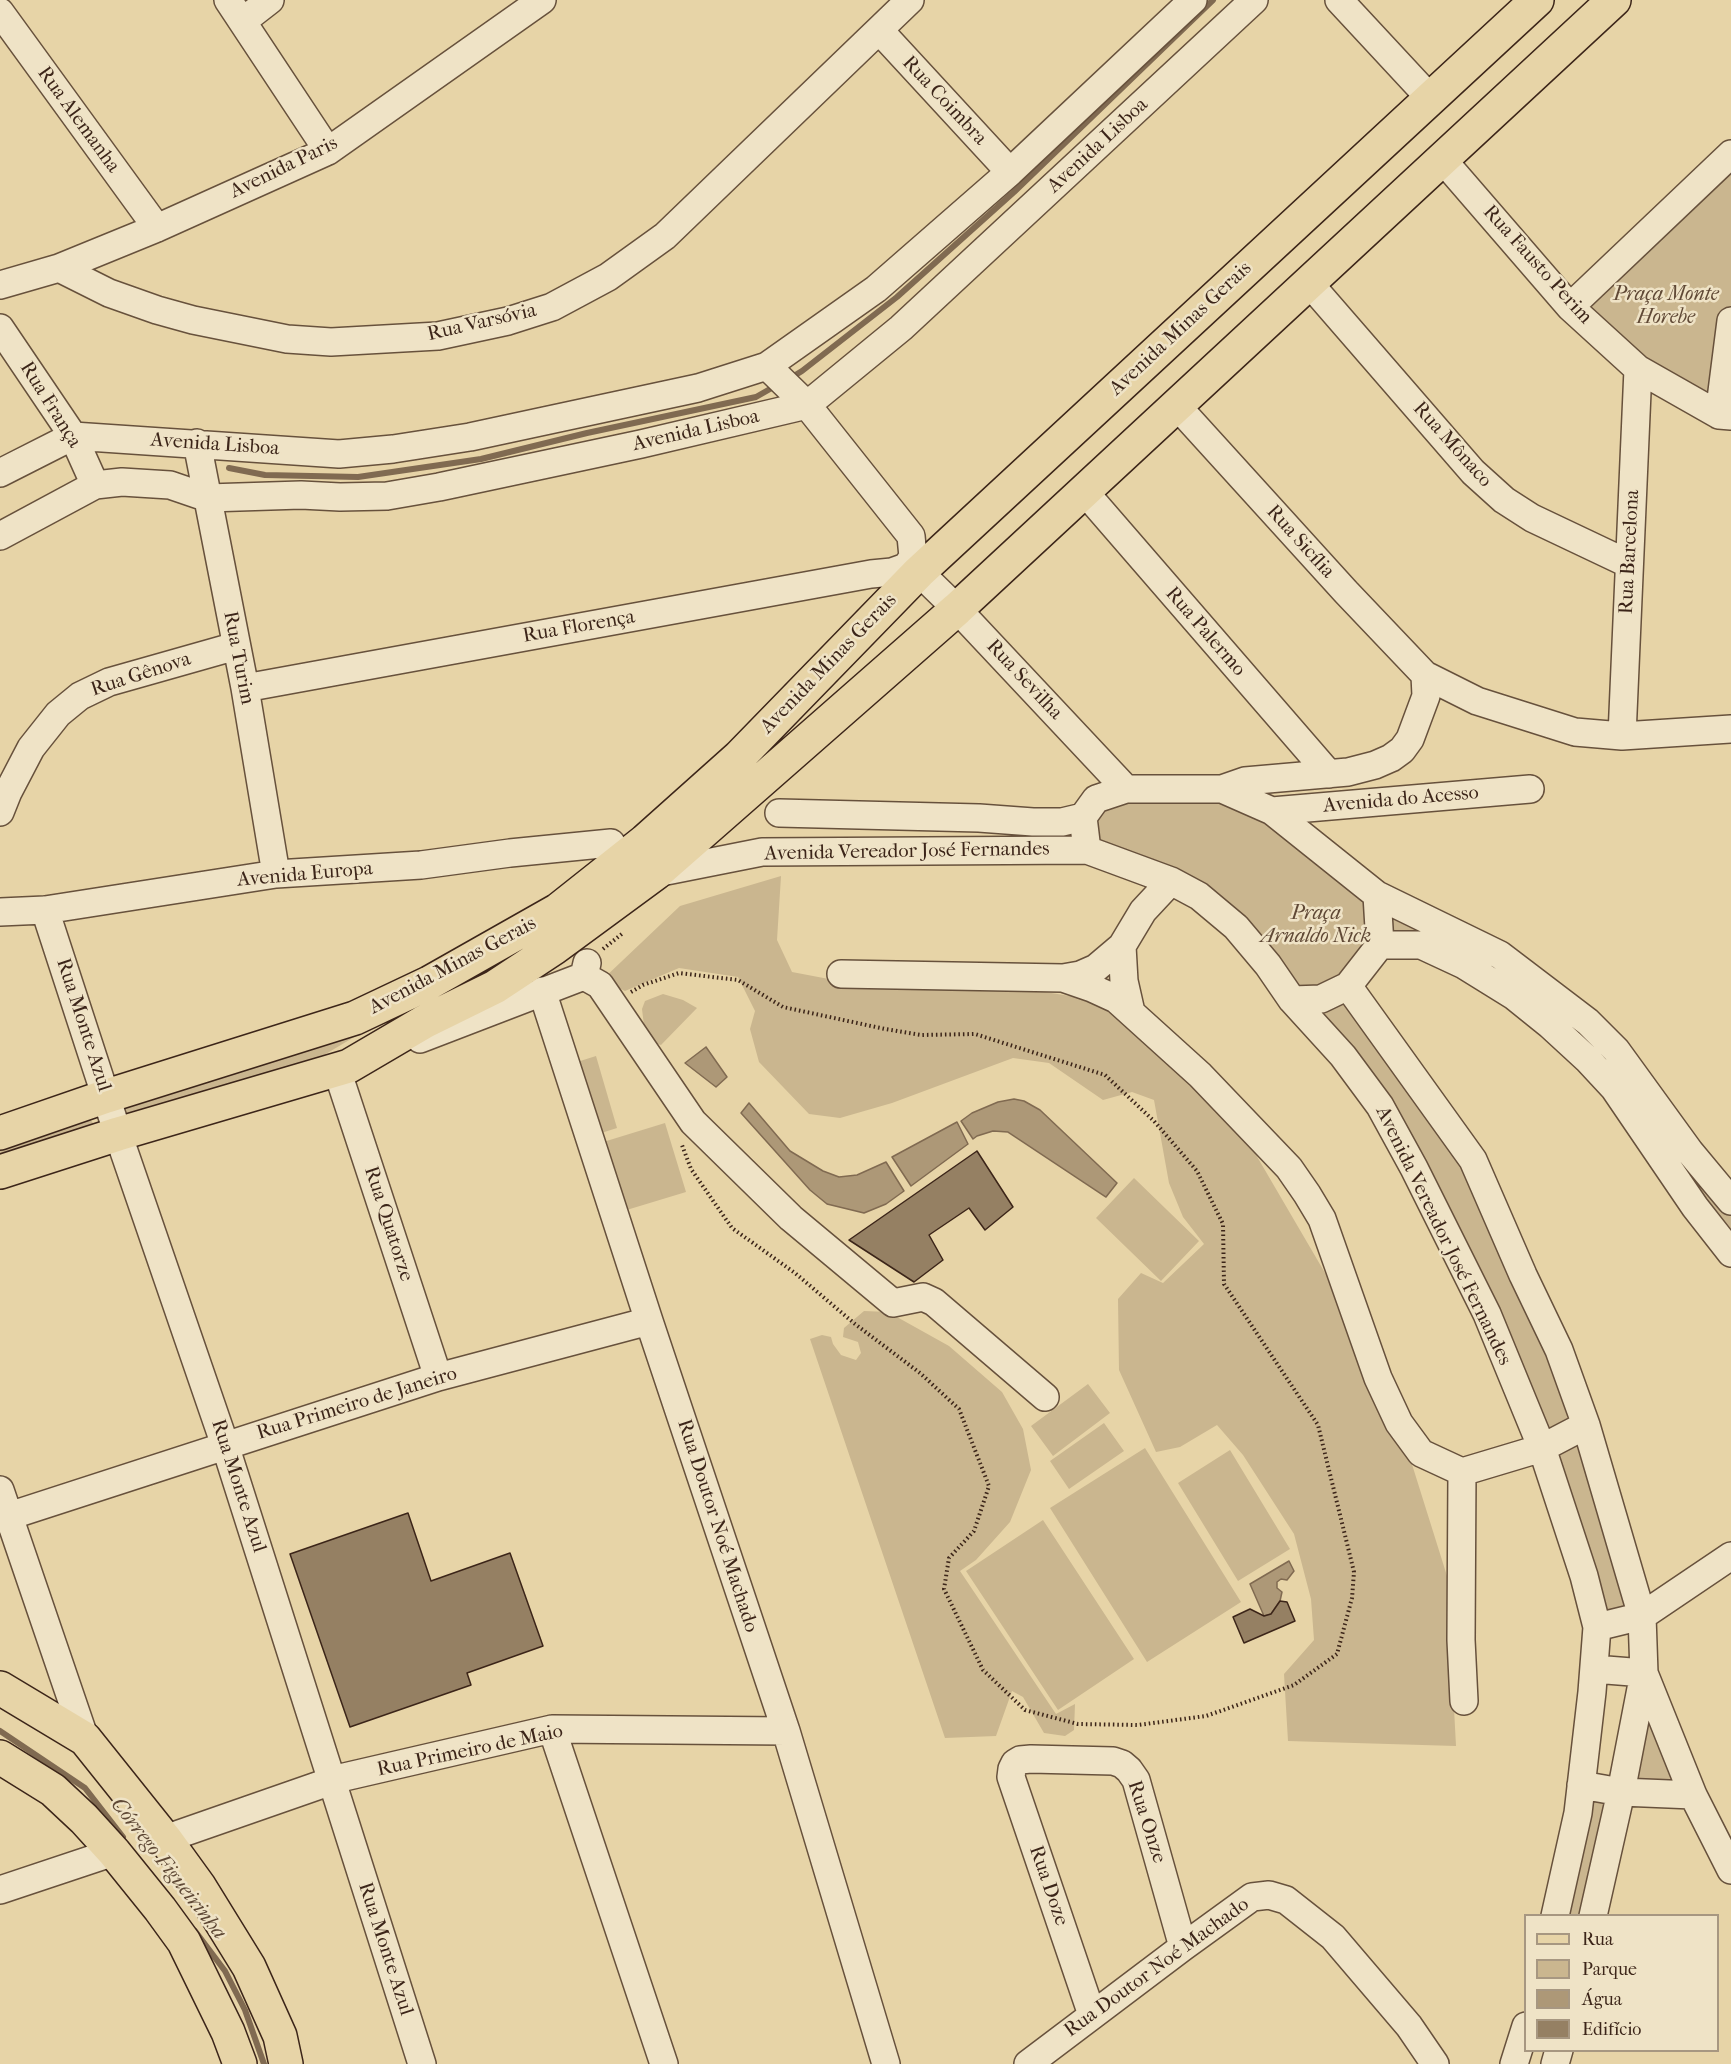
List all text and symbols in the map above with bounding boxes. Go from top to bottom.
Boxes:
street label: Rua Coimbra [897,51,991,151]
street label: Rua Alemanha [31,62,125,178]
street label: Avenida Lisboa [1043,93,1153,199]
street label: Avenida Paris [226,132,342,204]
street label: Rua Fausto Perim [1477,201,1597,329]
street label: Avenida Minas Gerais [1105,257,1257,401]
park label: Praça Monte Horebe [1613,283,1719,330]
street label: Rua Varsóvia [425,299,539,347]
street label: Rua França [14,357,86,453]
street label: Rua Mônaco [1407,397,1497,493]
street label: Avenida Lisboa [630,405,762,457]
street label: Avenida Lisboa [150,429,280,461]
street label: Rua Barcelona [1615,489,1645,615]
street label: Rua Sicília [1261,500,1339,584]
street label: Rua Palermo [1160,582,1250,682]
street label: Avenida Minas Gerais [756,589,902,739]
street label: Rua Florença [521,605,637,649]
street label: Rua Turim [217,609,259,707]
street label: Rua Sevilha [981,635,1067,725]
street label: Rua Gênova [88,648,194,702]
street label: Avenida do Acesso [1322,781,1480,819]
street label: Avenida Vereador José Fernandes [764,838,1050,866]
street label: Avenida Europa [236,857,374,893]
park label: Praça Arnaldo Nick [1261,902,1371,949]
street label: Avenida Minas Gerais [365,912,541,1020]
street label: Rua Monte Azul [50,955,116,1095]
street label: Avenida Vereador José Fernandes [1370,1103,1516,1369]
street label: Rua Quatorze [358,1164,418,1284]
street label: Rua Primeiro de Janeiro [254,1362,460,1446]
street label: Rua Monte Azul [205,1416,271,1556]
street label: Rua Doutor Noé Machado [671,1417,763,1635]
street label: Rua Primeiro de Maio [375,1720,565,1782]
street label: Rua Onze [1121,1778,1171,1866]
water label: Córrego Figueirinha [105,1793,231,1945]
street label: Rua Doze [1023,1843,1073,1929]
street label: Rua Monte Azul [352,1879,418,2019]
street label: Rua Doutor Noé Machado [1060,1893,1254,2043]
legend [1524,1914,1719,2052]
text: Rua [1582,1929,1613,1950]
text: Parque [1582,1959,1637,1980]
text: Água [1582,1989,1622,2010]
text: Edifício [1582,2019,1641,2040]

